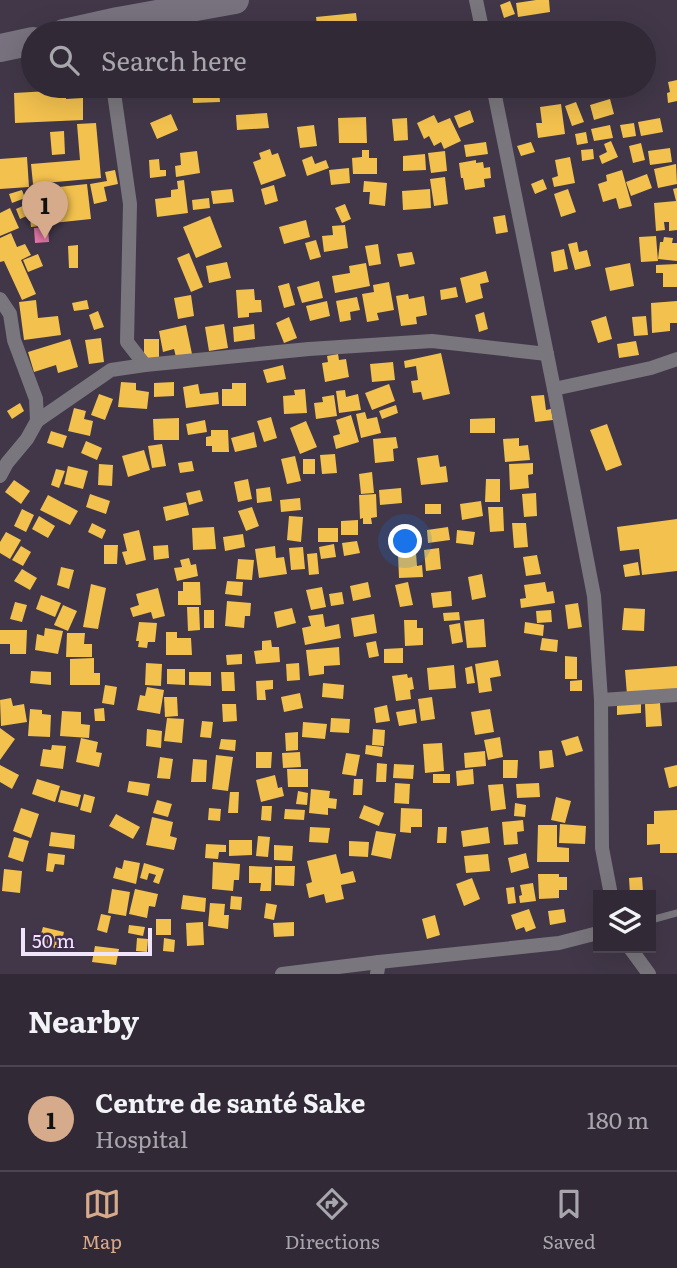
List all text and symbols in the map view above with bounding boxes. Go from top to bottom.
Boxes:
search box [21,21,656,98]
text: Search here [101,40,247,79]
icon: search [45,41,83,79]
pin: 1 [22,181,68,239]
your location [388,524,422,558]
map controls [593,890,656,953]
button: layers [593,890,656,953]
scale bar [21,925,152,957]
text: 50 m [32,926,75,954]
text: Nearby [28,998,139,1042]
text: Centre de santé Sake [95,1082,365,1121]
text: 1 [46,1102,56,1136]
text: 180 m [587,1102,649,1136]
text: Hospital [95,1121,188,1155]
tab: Map [81,1185,122,1255]
tab: Directions [285,1185,380,1255]
tab: Saved [543,1185,596,1255]

